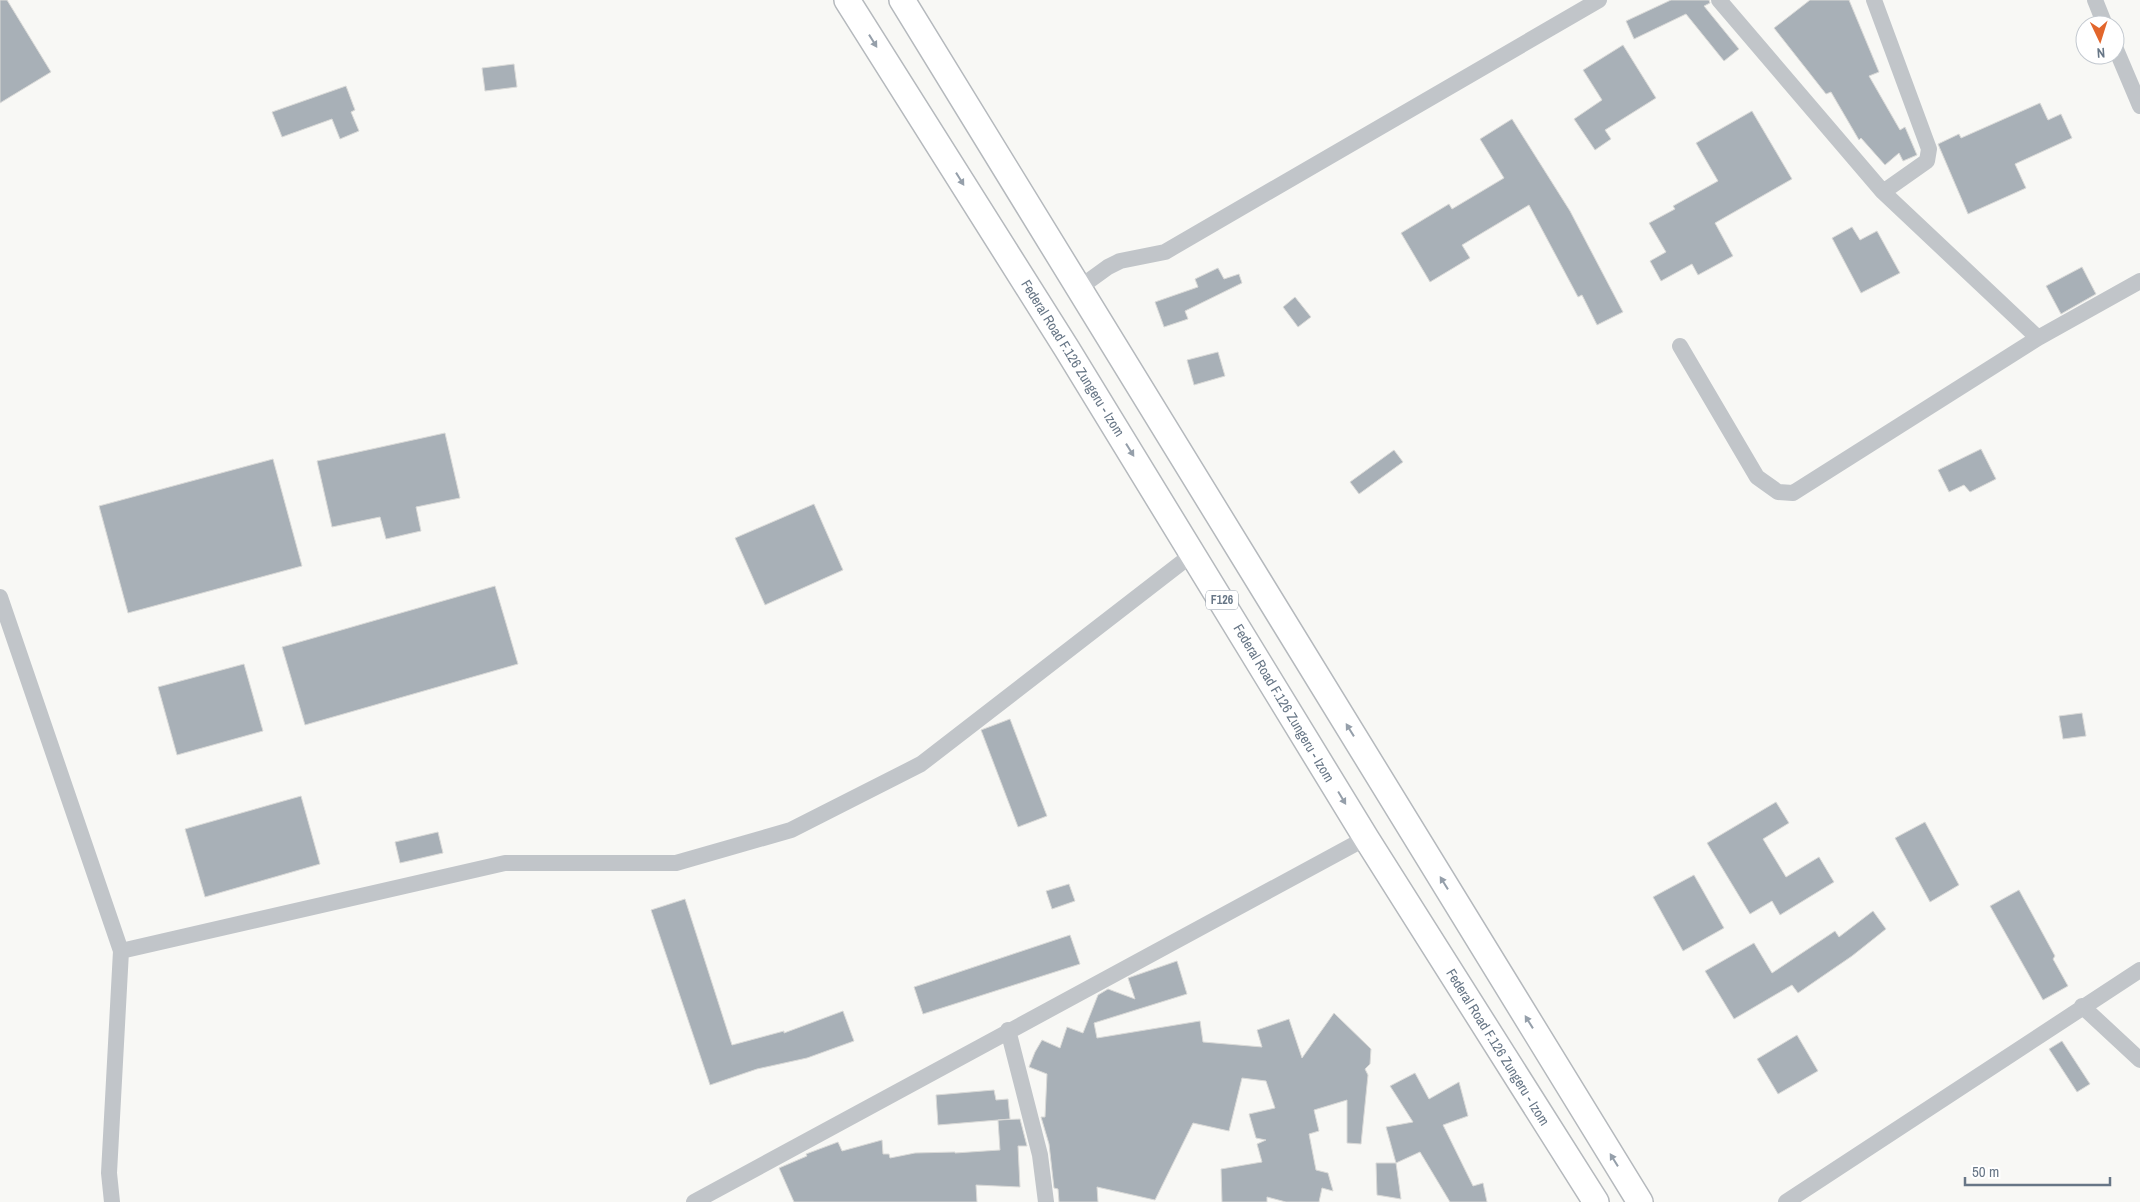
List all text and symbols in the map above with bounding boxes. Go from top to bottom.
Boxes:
north arrow [2075,15,2125,65]
one-way arrow [869,35,878,48]
text: N [2096,44,2106,62]
one-way arrow [955,172,965,185]
street label: Federal Road F.126 Zungeru - Izom [1017,276,1129,440]
one-way arrow [1125,443,1135,456]
road number: F126 [1206,590,1238,610]
street label: Federal Road F.126 Zungeru - Izom [1230,621,1338,785]
one-way arrow [1346,723,1355,737]
one-way arrow [1337,791,1346,804]
one-way arrow [1440,877,1449,890]
street label: Federal Road F.126 Zungeru - Izom [1442,965,1554,1129]
one-way arrow [1525,1015,1534,1028]
one-way arrow [1610,1154,1619,1167]
scale bar [1965,1154,2110,1186]
text: 50 m [1972,1161,1999,1182]

